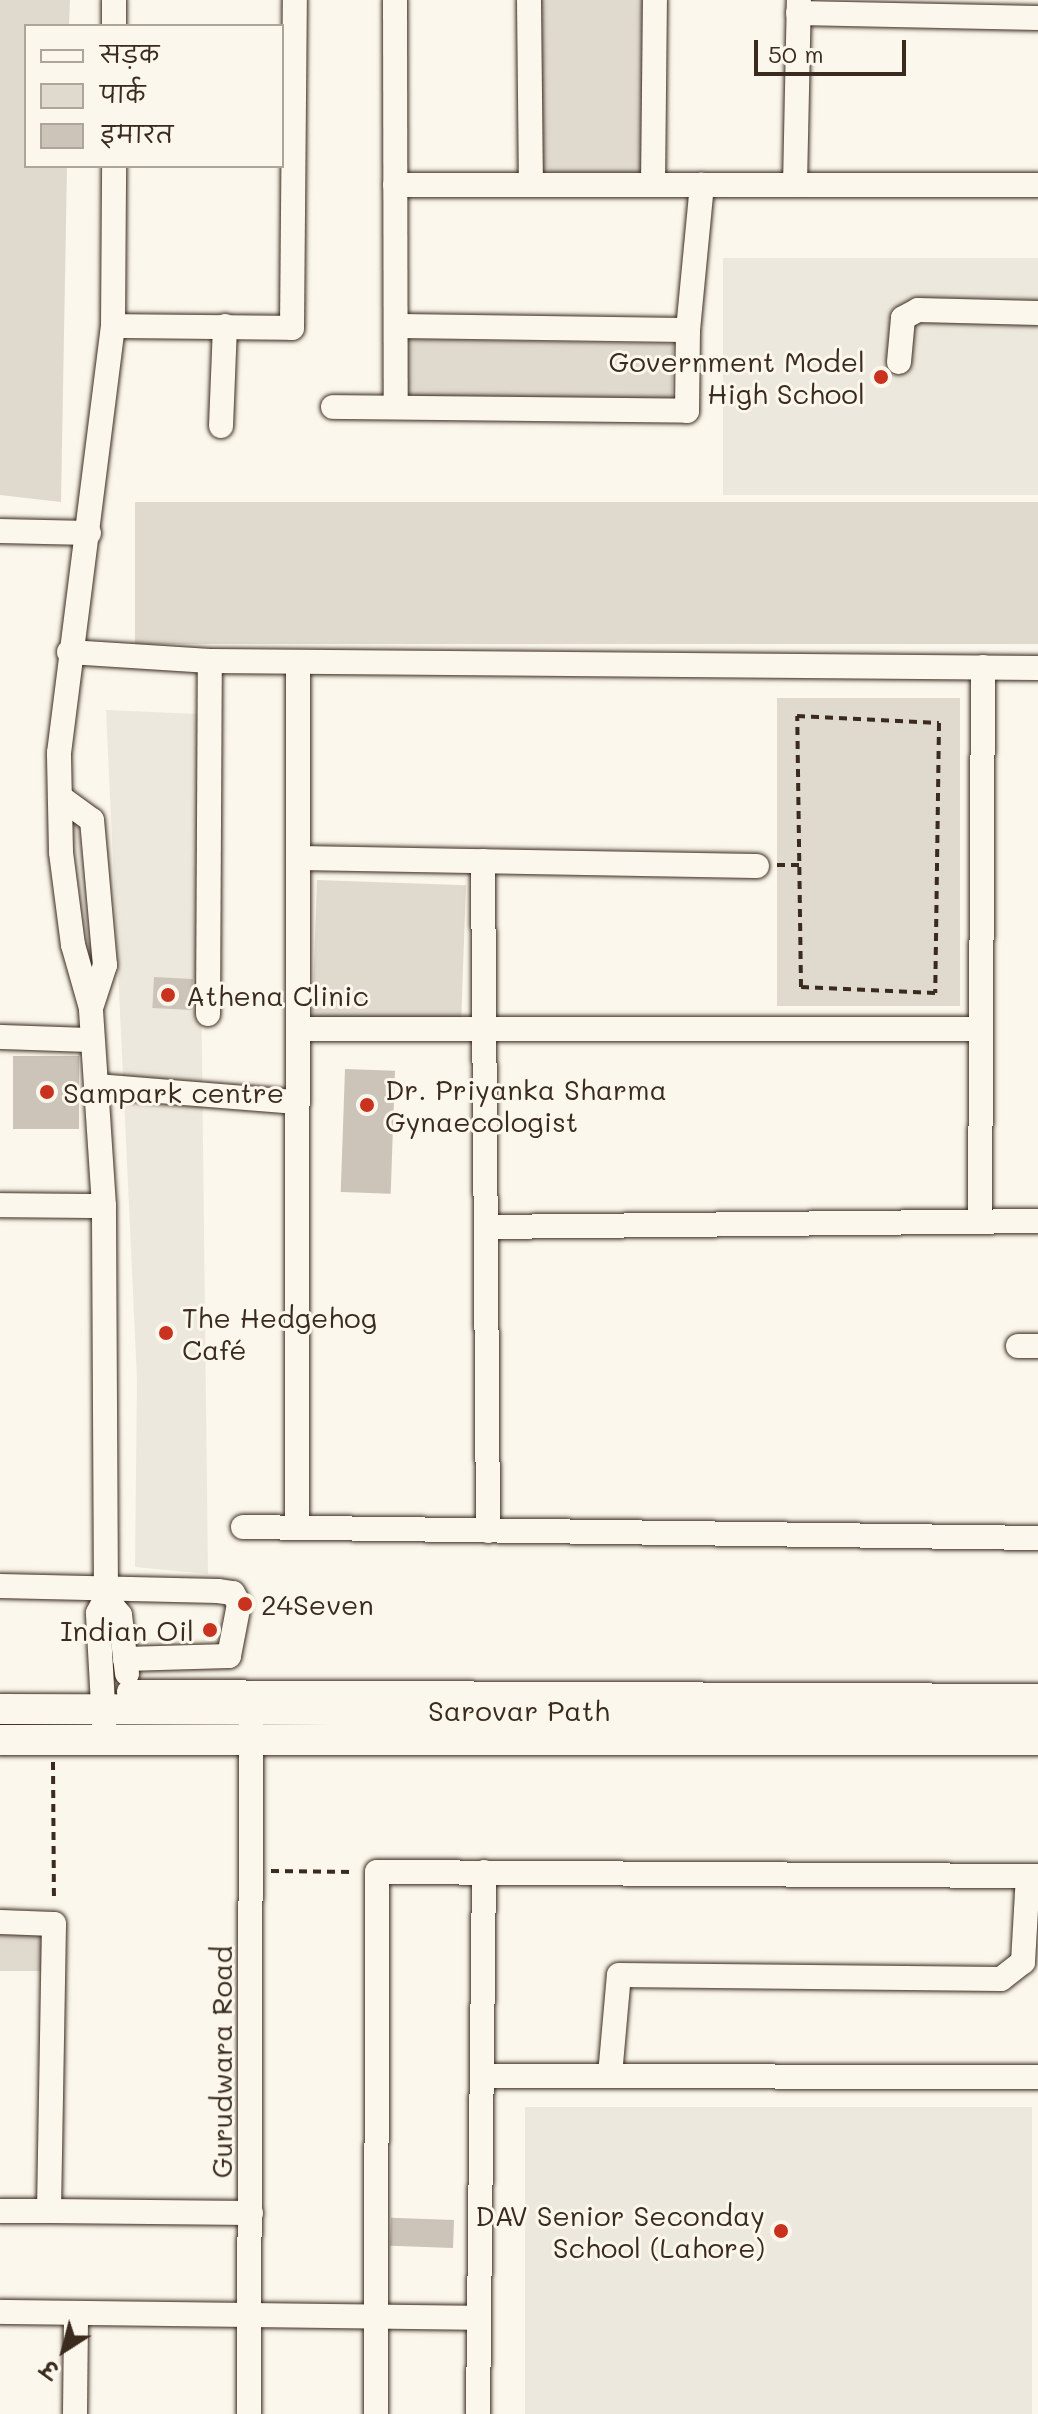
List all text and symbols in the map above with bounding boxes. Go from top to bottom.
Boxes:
legend [24,24,284,168]
scale bar [758,24,910,74]
text: सड़क [100,38,159,69]
text: 50 m [768,38,824,69]
text: पार्क [100,78,145,109]
text: इमारत [100,118,173,149]
place label: Government Model High School [608,344,865,410]
marker: Government Model High School [872,368,890,386]
place label: Athena Clinic [186,978,369,1012]
marker: Athena Clinic [157,984,179,1006]
place label: Dr. Priyanka Sharma Gynaecologist [385,1072,667,1138]
place label: Sampark centre [63,1075,284,1109]
marker: Sampark centre [38,1083,56,1101]
marker: Dr. Priyanka Sharma Gynaecologist [356,1094,378,1116]
place label: The Hedgehog Café [182,1300,377,1366]
marker: The Hedgehog Café [157,1324,175,1342]
place label: 24Seven [261,1587,374,1621]
marker: 24Seven [236,1595,254,1613]
place label: Indian Oil [60,1613,194,1647]
marker: Indian Oil [201,1621,219,1639]
street label: Sarovar Path [428,1693,610,1727]
street label: Gurudwara Road [204,1946,238,2178]
place label: DAV Senior Seconday School (Lahore) [475,2198,765,2264]
marker: DAV Senior Seconday School (Lahore) [772,2222,790,2240]
north arrow [24,2310,104,2390]
text: उ [35,2354,64,2386]

